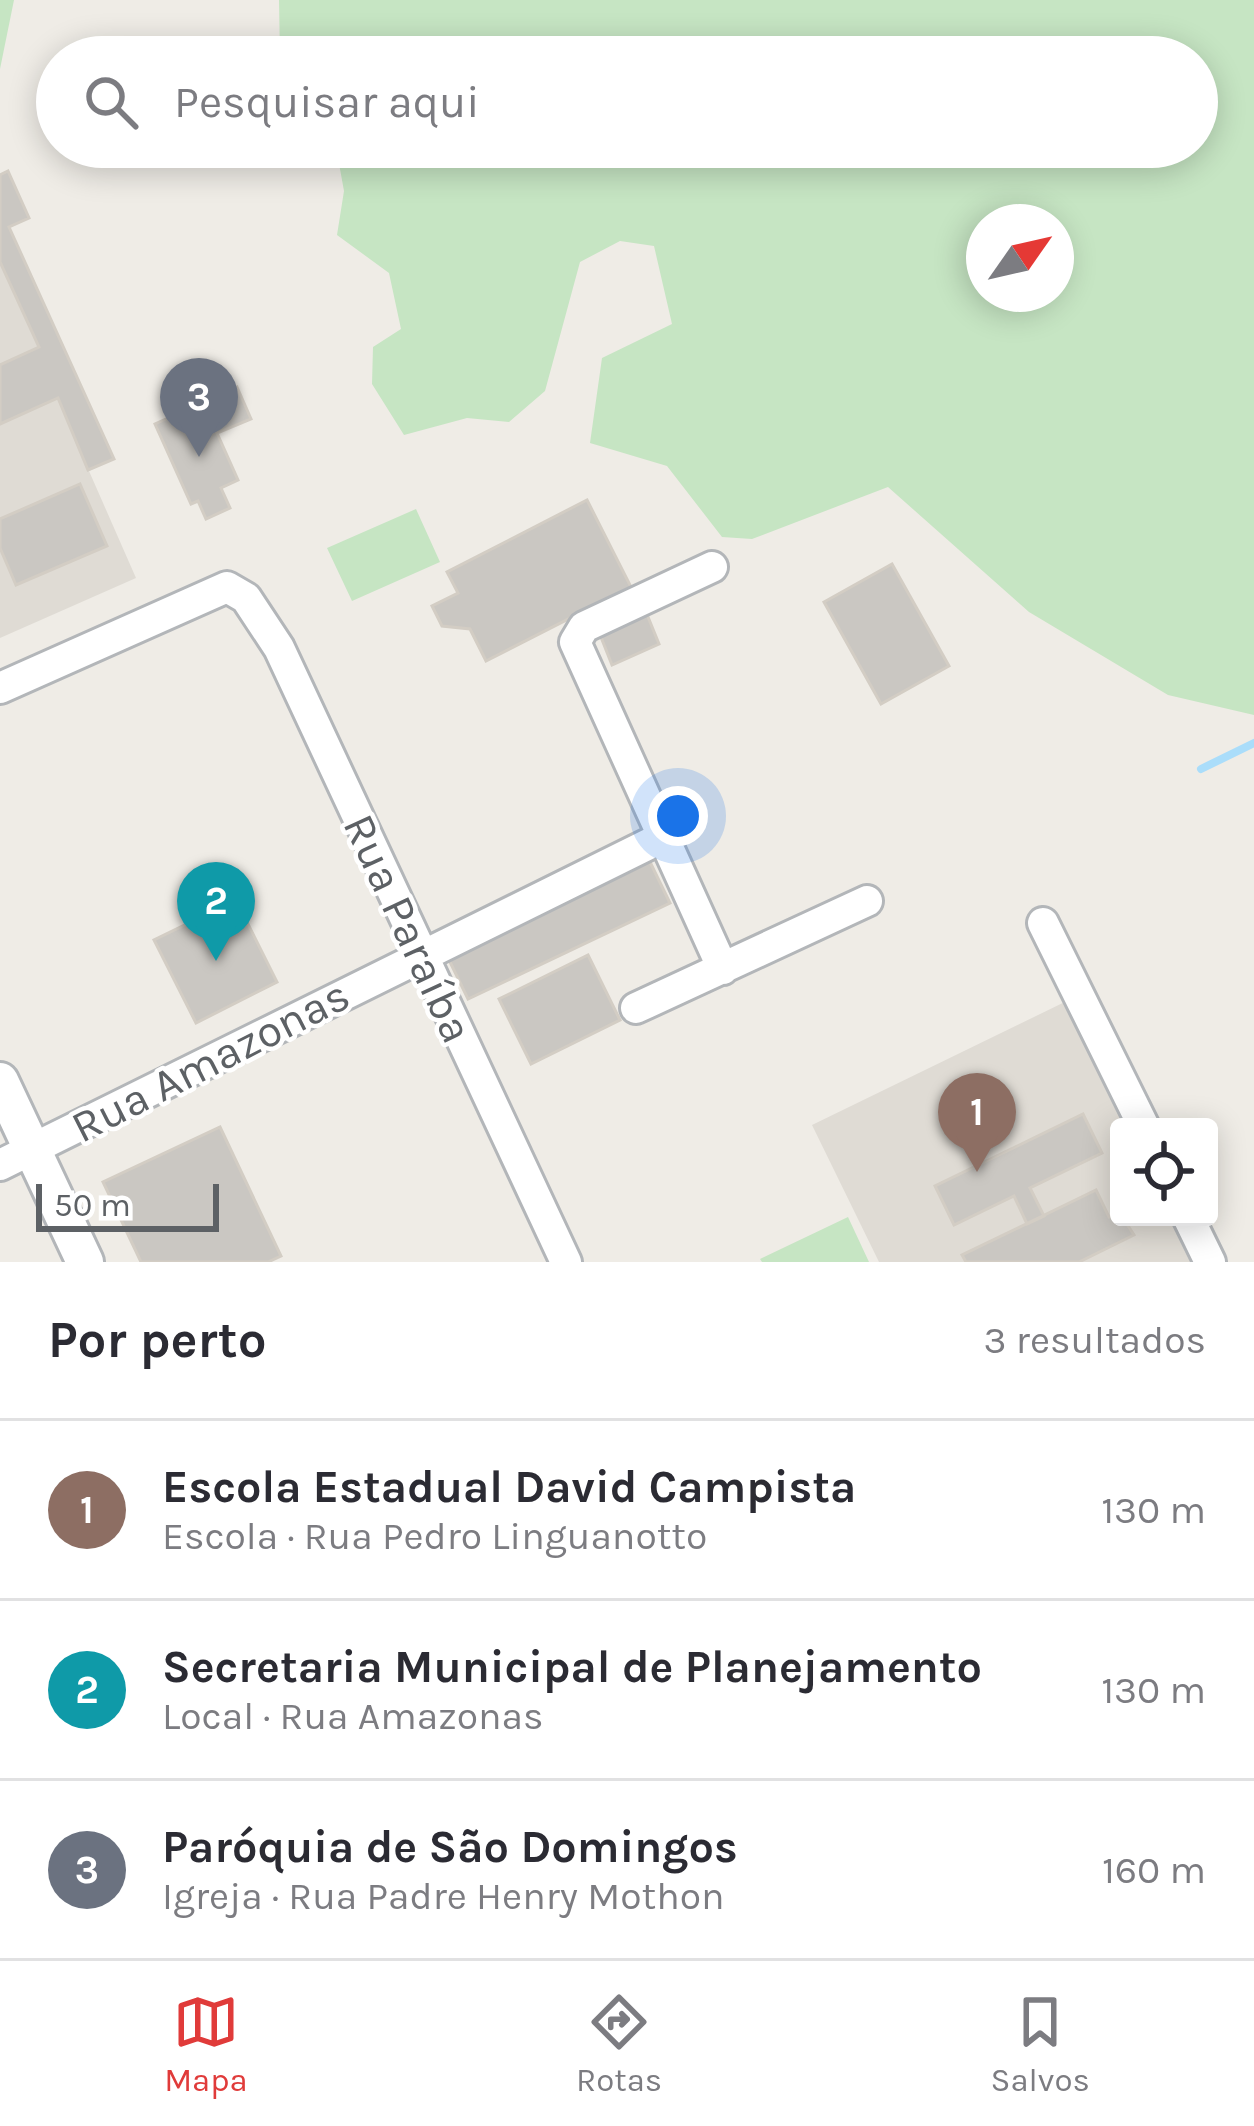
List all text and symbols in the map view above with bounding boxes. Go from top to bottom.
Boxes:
search box [36,36,1218,168]
icon: search [78,69,144,135]
text: Pesquisar aqui [174,76,480,128]
north arrow [966,204,1074,312]
pin: 3 [160,358,238,457]
your location [648,786,708,846]
street label: Rua Paraíba [333,806,484,1051]
pin: 2 [177,862,255,961]
street label: Rua Amazonas [63,969,358,1153]
pin: 1 [938,1073,1016,1172]
map controls [1110,1118,1218,1226]
button: locate [1110,1118,1218,1226]
scale bar [36,1178,219,1231]
text: 50 m [54,1186,131,1224]
text: Por perto [48,1310,267,1370]
text: 3 resultados [984,1317,1206,1363]
text: Escola Estadual David Campista [162,1461,856,1513]
text: 1 [80,1487,94,1533]
text: 130 m [1101,1487,1206,1533]
text: Escola · Rua Pedro Linguanotto [162,1513,707,1559]
text: Secretaria Municipal de Planejamento [162,1641,982,1693]
text: 2 [75,1667,99,1713]
text: 130 m [1101,1667,1206,1713]
text: Local · Rua Amazonas [162,1693,543,1739]
text: Paróquia de São Domingos [162,1821,738,1873]
text: 3 [75,1847,99,1893]
text: 160 m [1102,1847,1206,1893]
text: Igreja · Rua Padre Henry Mothon [162,1873,725,1919]
tab: Mapa [164,1989,248,2099]
tab: Rotas [576,1989,662,2099]
tab: Salvos [990,1989,1090,2099]

